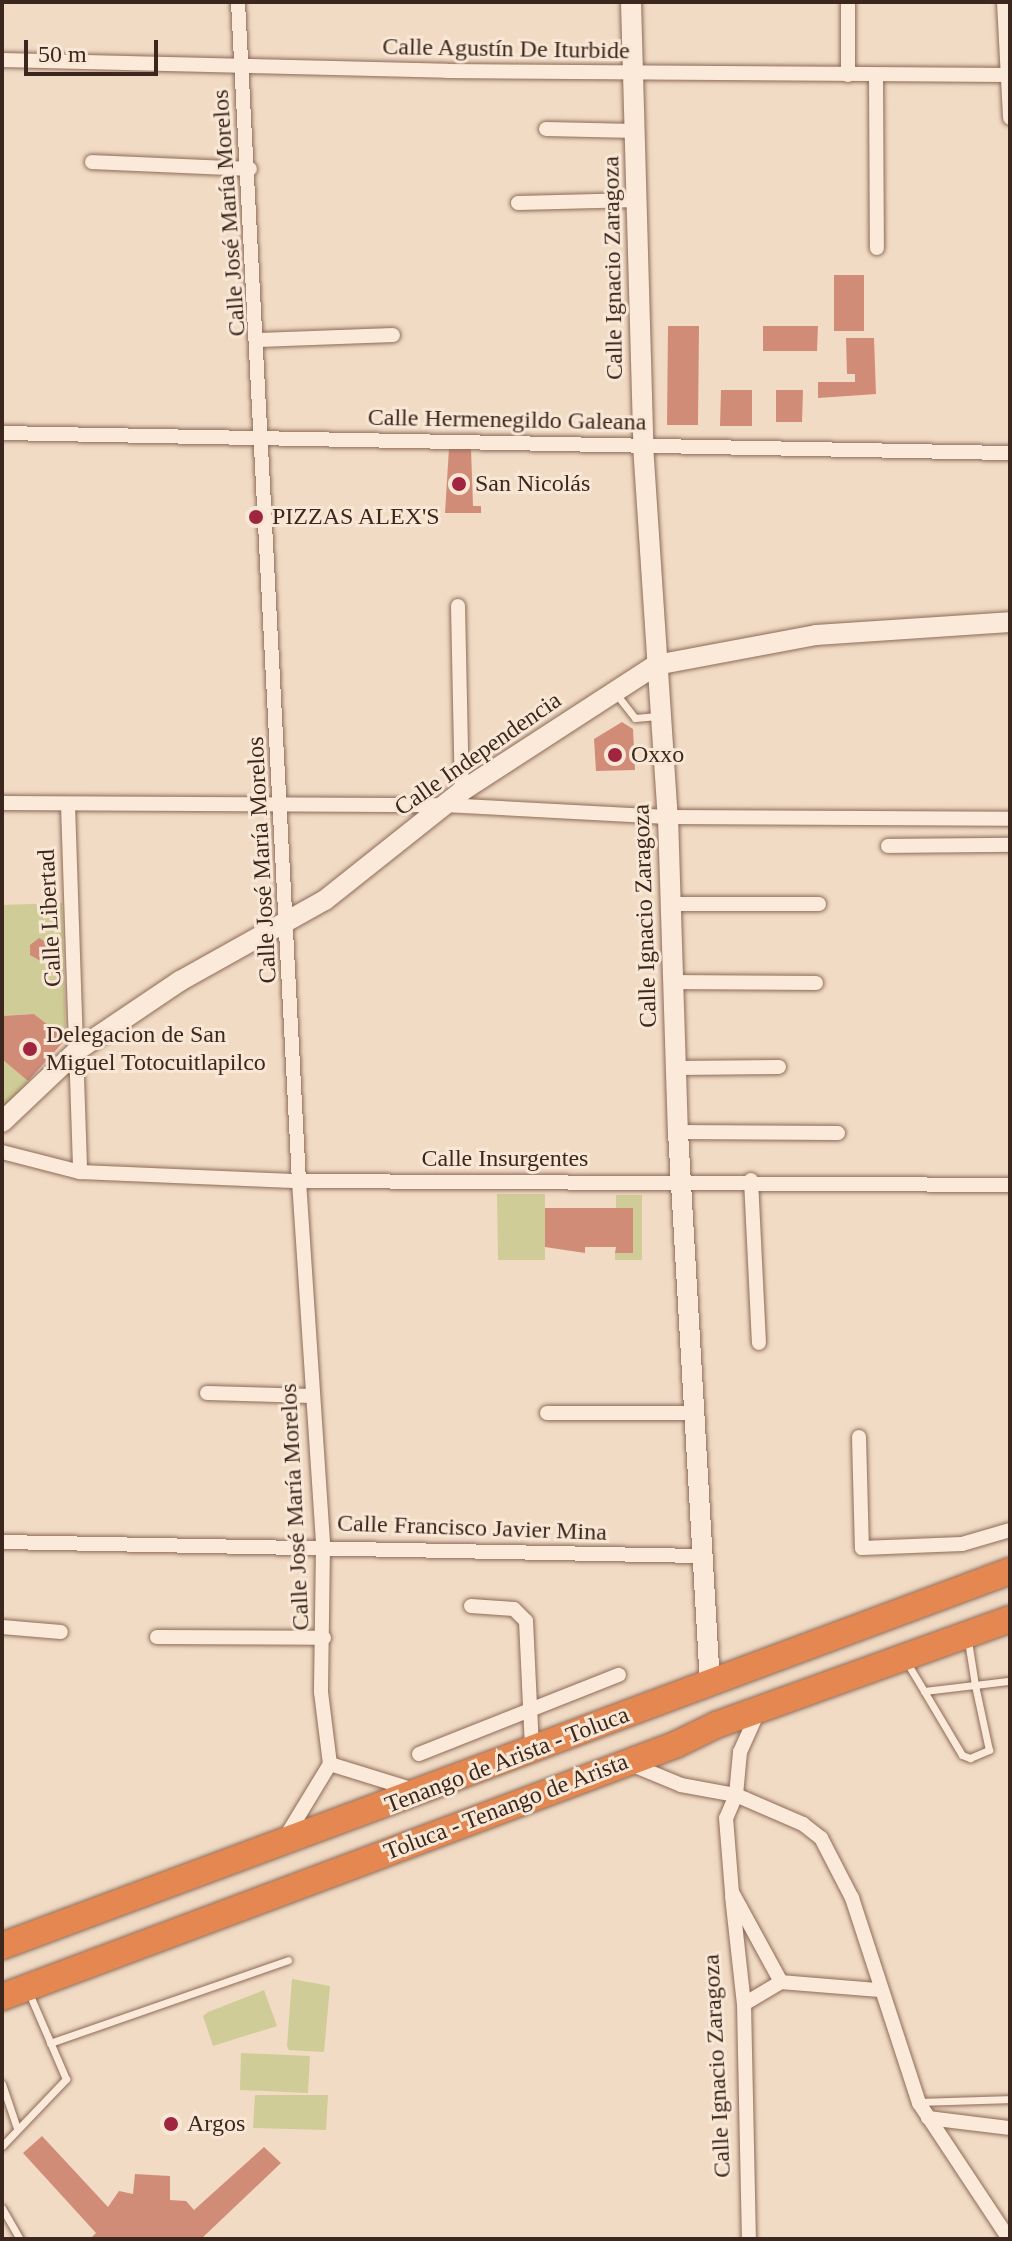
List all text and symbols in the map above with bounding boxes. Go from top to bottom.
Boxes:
scale bar [28,24,162,74]
street label: Calle Agustín De Iturbide [381,32,631,66]
text: 50 m [38,41,87,67]
street label: Calle José María Morelos [206,89,252,337]
street label: Calle Ignacio Zaragoza [597,156,629,380]
street label: Calle Hermenegildo Galeana [367,403,647,437]
place label: San Nicolás [475,470,590,498]
marker: San Nicolás [450,475,468,493]
place label: PIZZAS ALEX'S [272,503,441,531]
marker: PIZZAS ALEX'S [247,508,265,526]
street label: Calle Independencia [389,686,567,822]
street label: Calle José María Morelos [241,736,283,984]
place label: Oxxo [631,741,684,769]
marker: Oxxo [606,746,624,764]
street label: Calle Ignacio Zaragoza [627,804,663,1028]
street label: Calle Libertad [32,848,68,988]
place label: Delegacion de San Miguel Totocuitlapilco [46,1021,266,1077]
marker: Delegacion de San Miguel Totocuitlapilco [21,1040,39,1058]
street label: Calle Insurgentes [422,1145,588,1173]
street label: Calle José María Morelos [274,1383,316,1631]
street label: Calle Francisco Javier Mina [337,1509,607,1547]
street label: Tenango de Arista - Toluca [380,1700,634,1820]
street label: Toluca - Tenango de Arista [379,1747,633,1867]
street label: Calle Ignacio Zaragoza [697,1953,737,2179]
place label: Argos [187,2110,245,2138]
marker: Argos [162,2115,180,2133]

